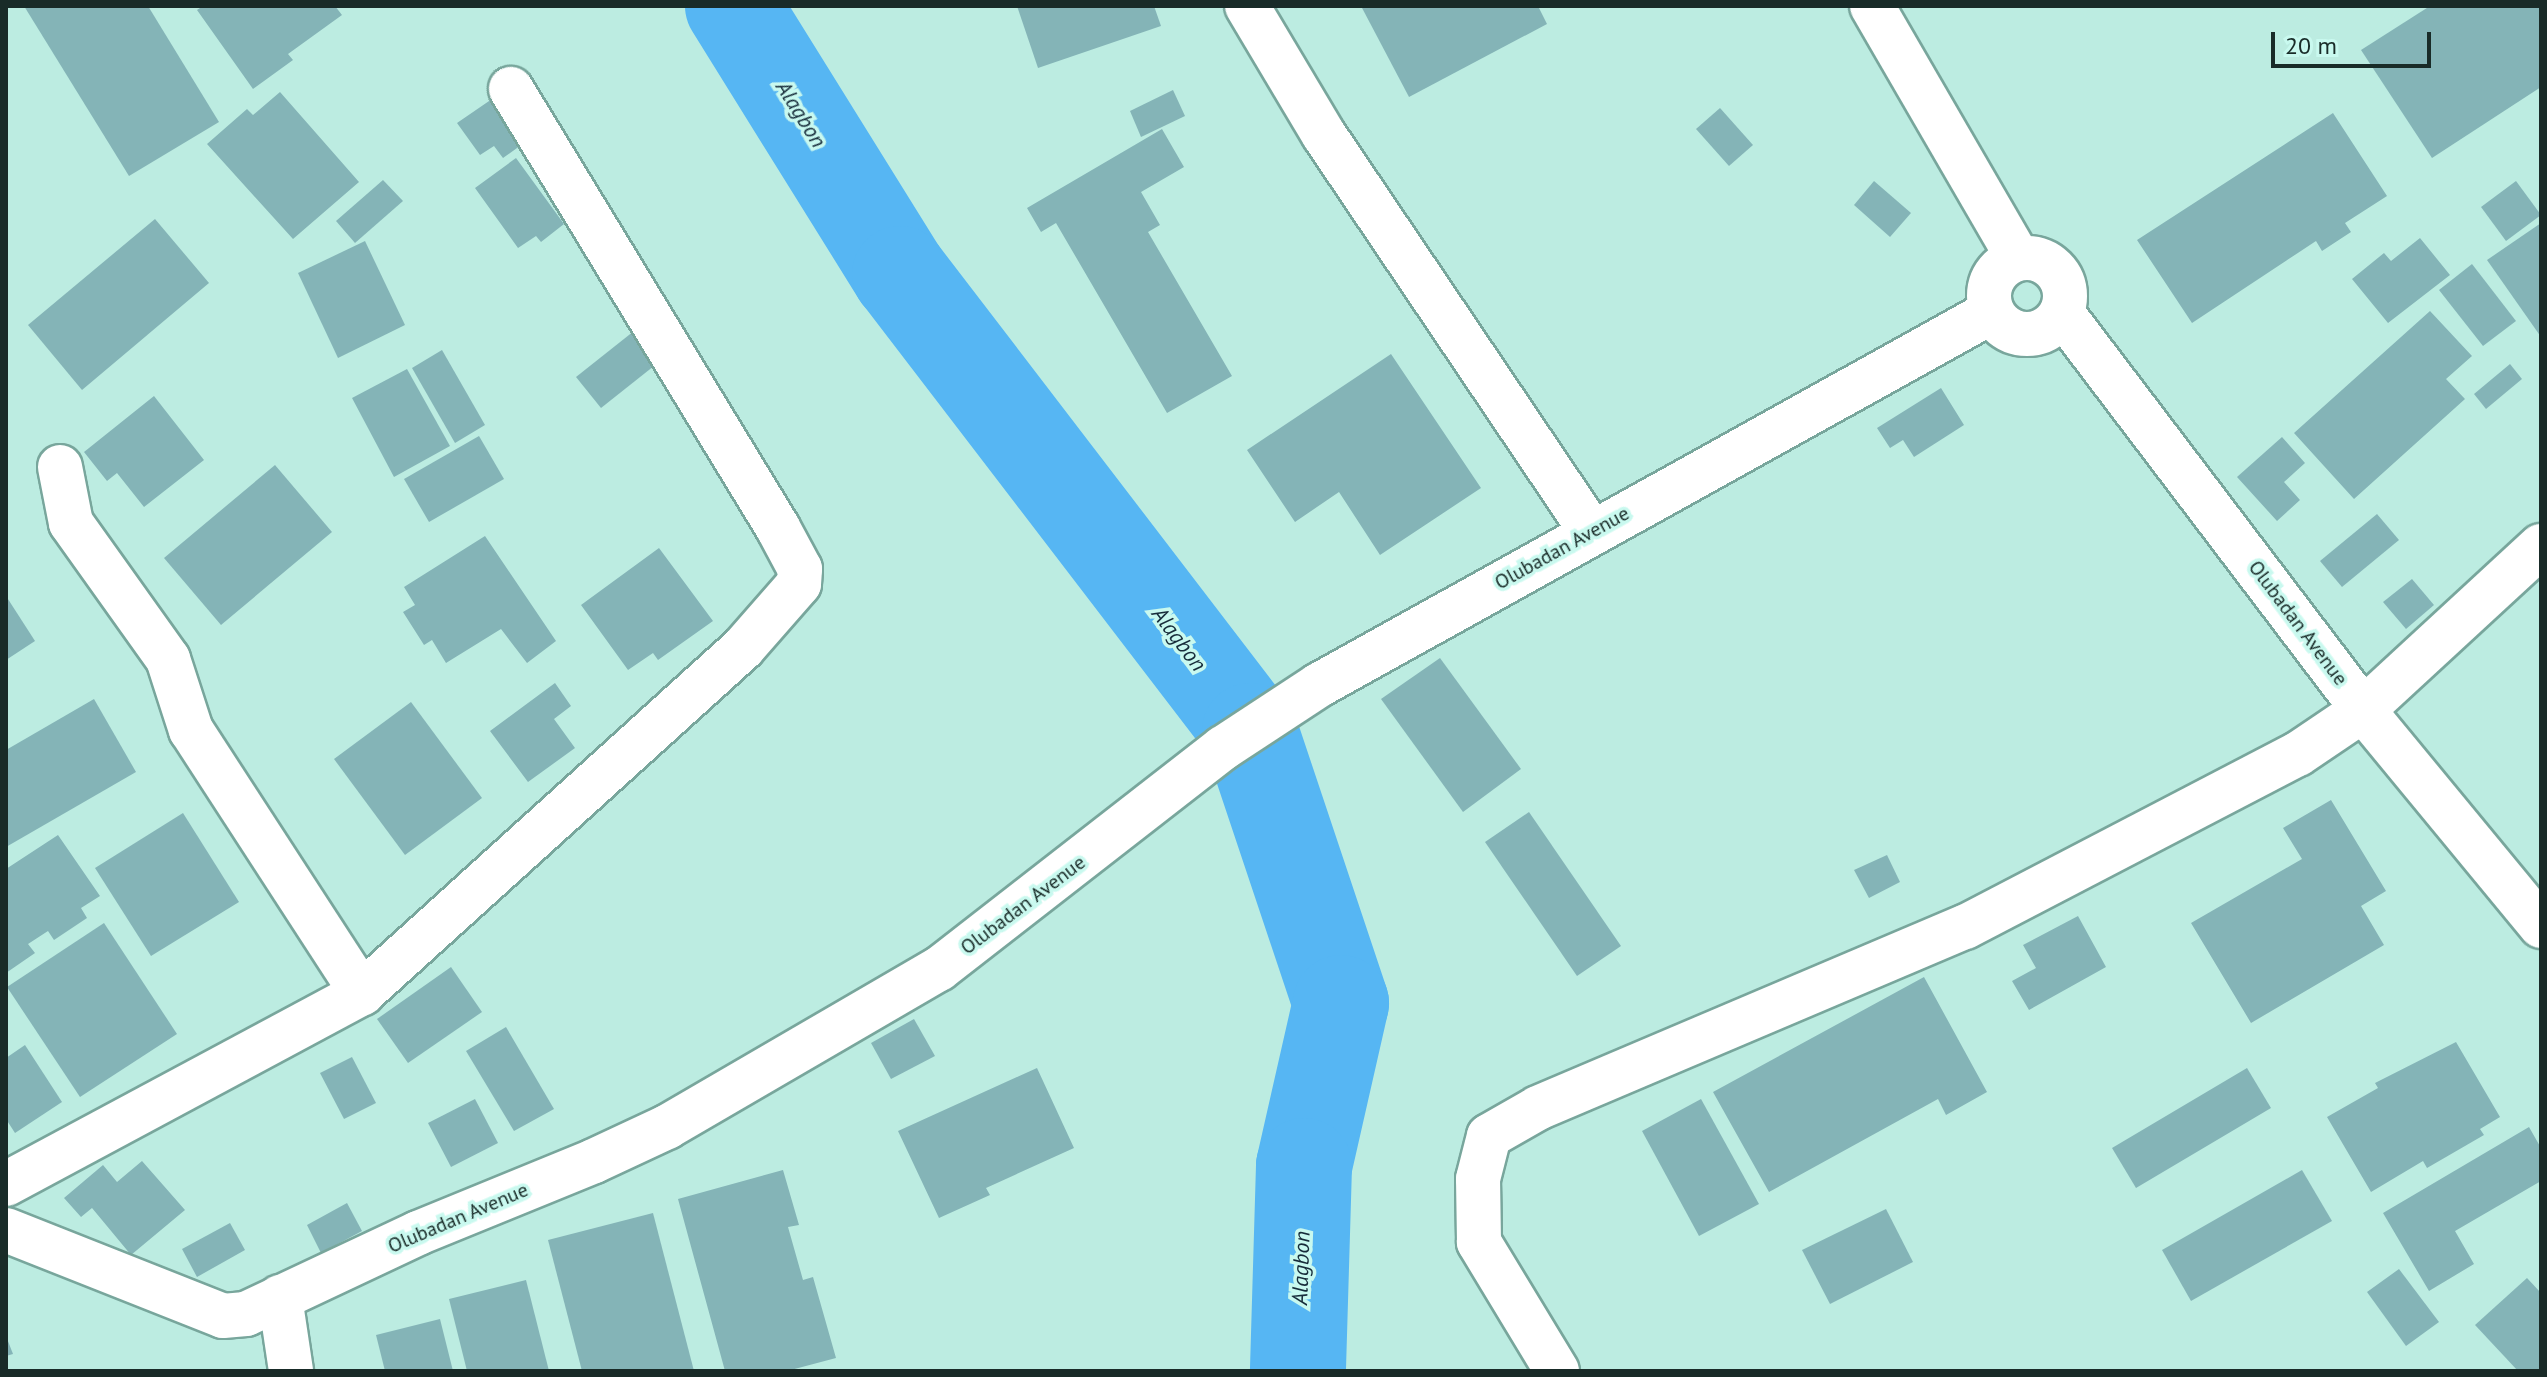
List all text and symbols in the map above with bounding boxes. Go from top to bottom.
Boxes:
scale bar [2275,16,2435,66]
text: 20 m [2285,30,2337,61]
water label: Alagbon [770,76,832,152]
street label: Olubadan Avenue [1490,501,1634,595]
street label: Olubadan Avenue [2243,556,2353,690]
water label: Alagbon [1146,602,1212,676]
street label: Olubadan Avenue [956,850,1090,960]
street label: Olubadan Avenue [384,1178,532,1258]
water label: Alagbon [1287,1231,1315,1305]

